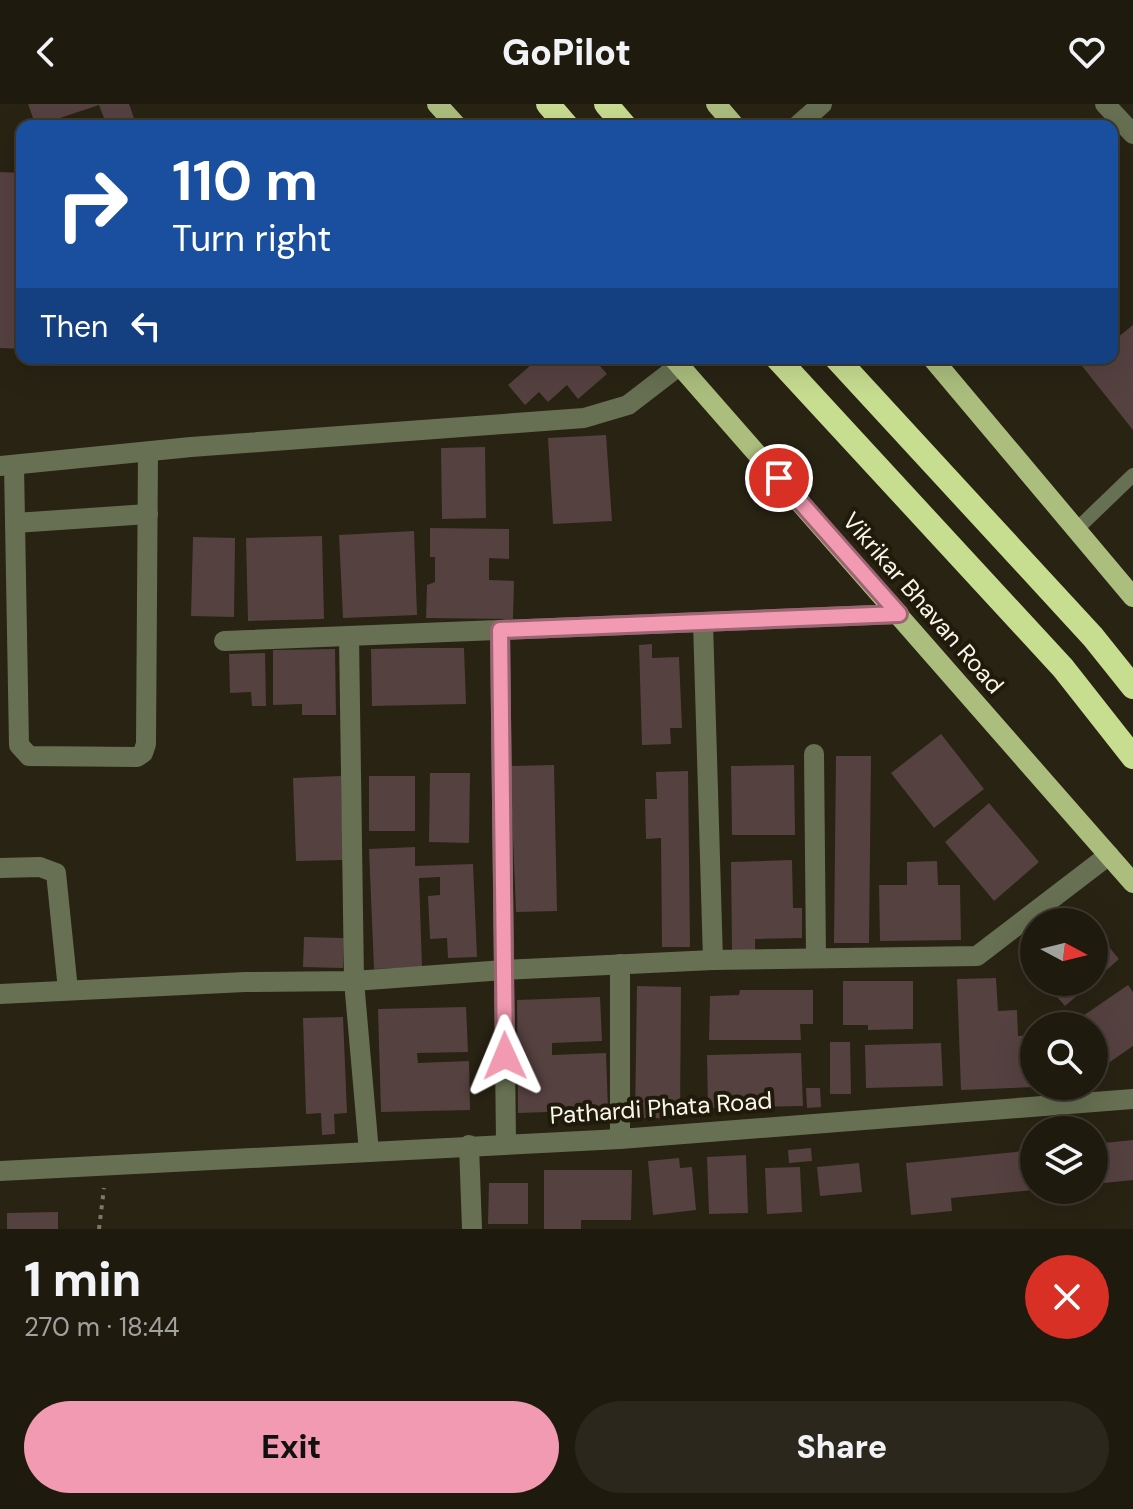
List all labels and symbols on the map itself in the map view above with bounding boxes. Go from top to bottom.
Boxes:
pin [745,444,813,512]
street label: Vikrikar Bhavan Road [836,505,1011,700]
north arrow [1020,908,1108,996]
position arrow [463,1014,547,1098]
street label: Pathardi Phata Road [549,1084,773,1131]

